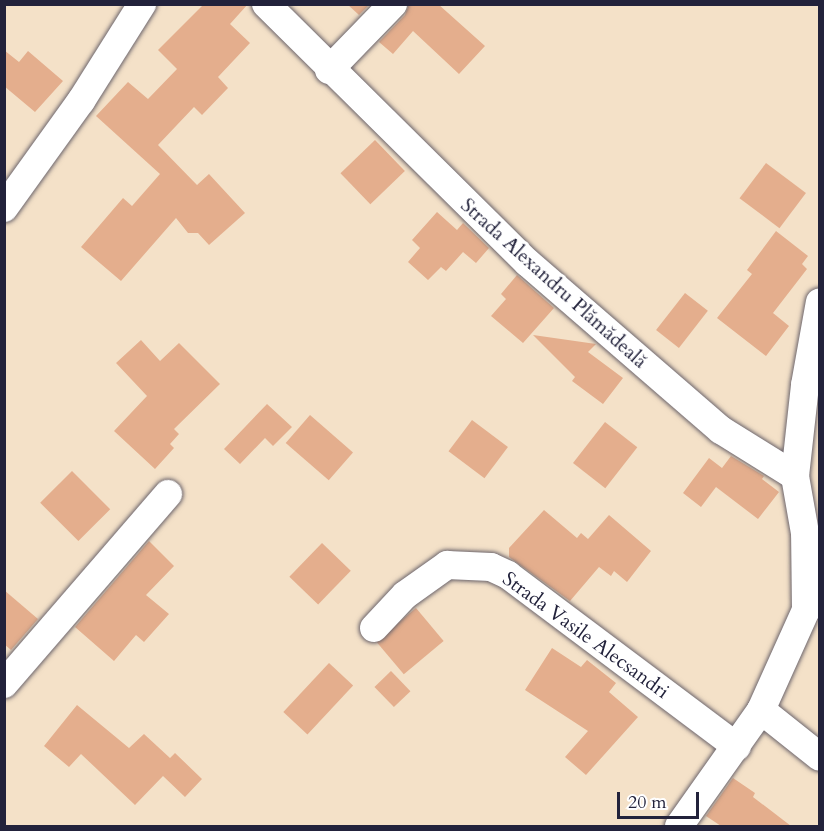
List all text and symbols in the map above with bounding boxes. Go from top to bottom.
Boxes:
street label: Strada Alexandru Plămădeală [456,193,652,373]
street label: Strada Vasile Alecsandri [498,567,674,703]
scale bar [620,780,702,818]
text: 20 m [628,790,667,815]

